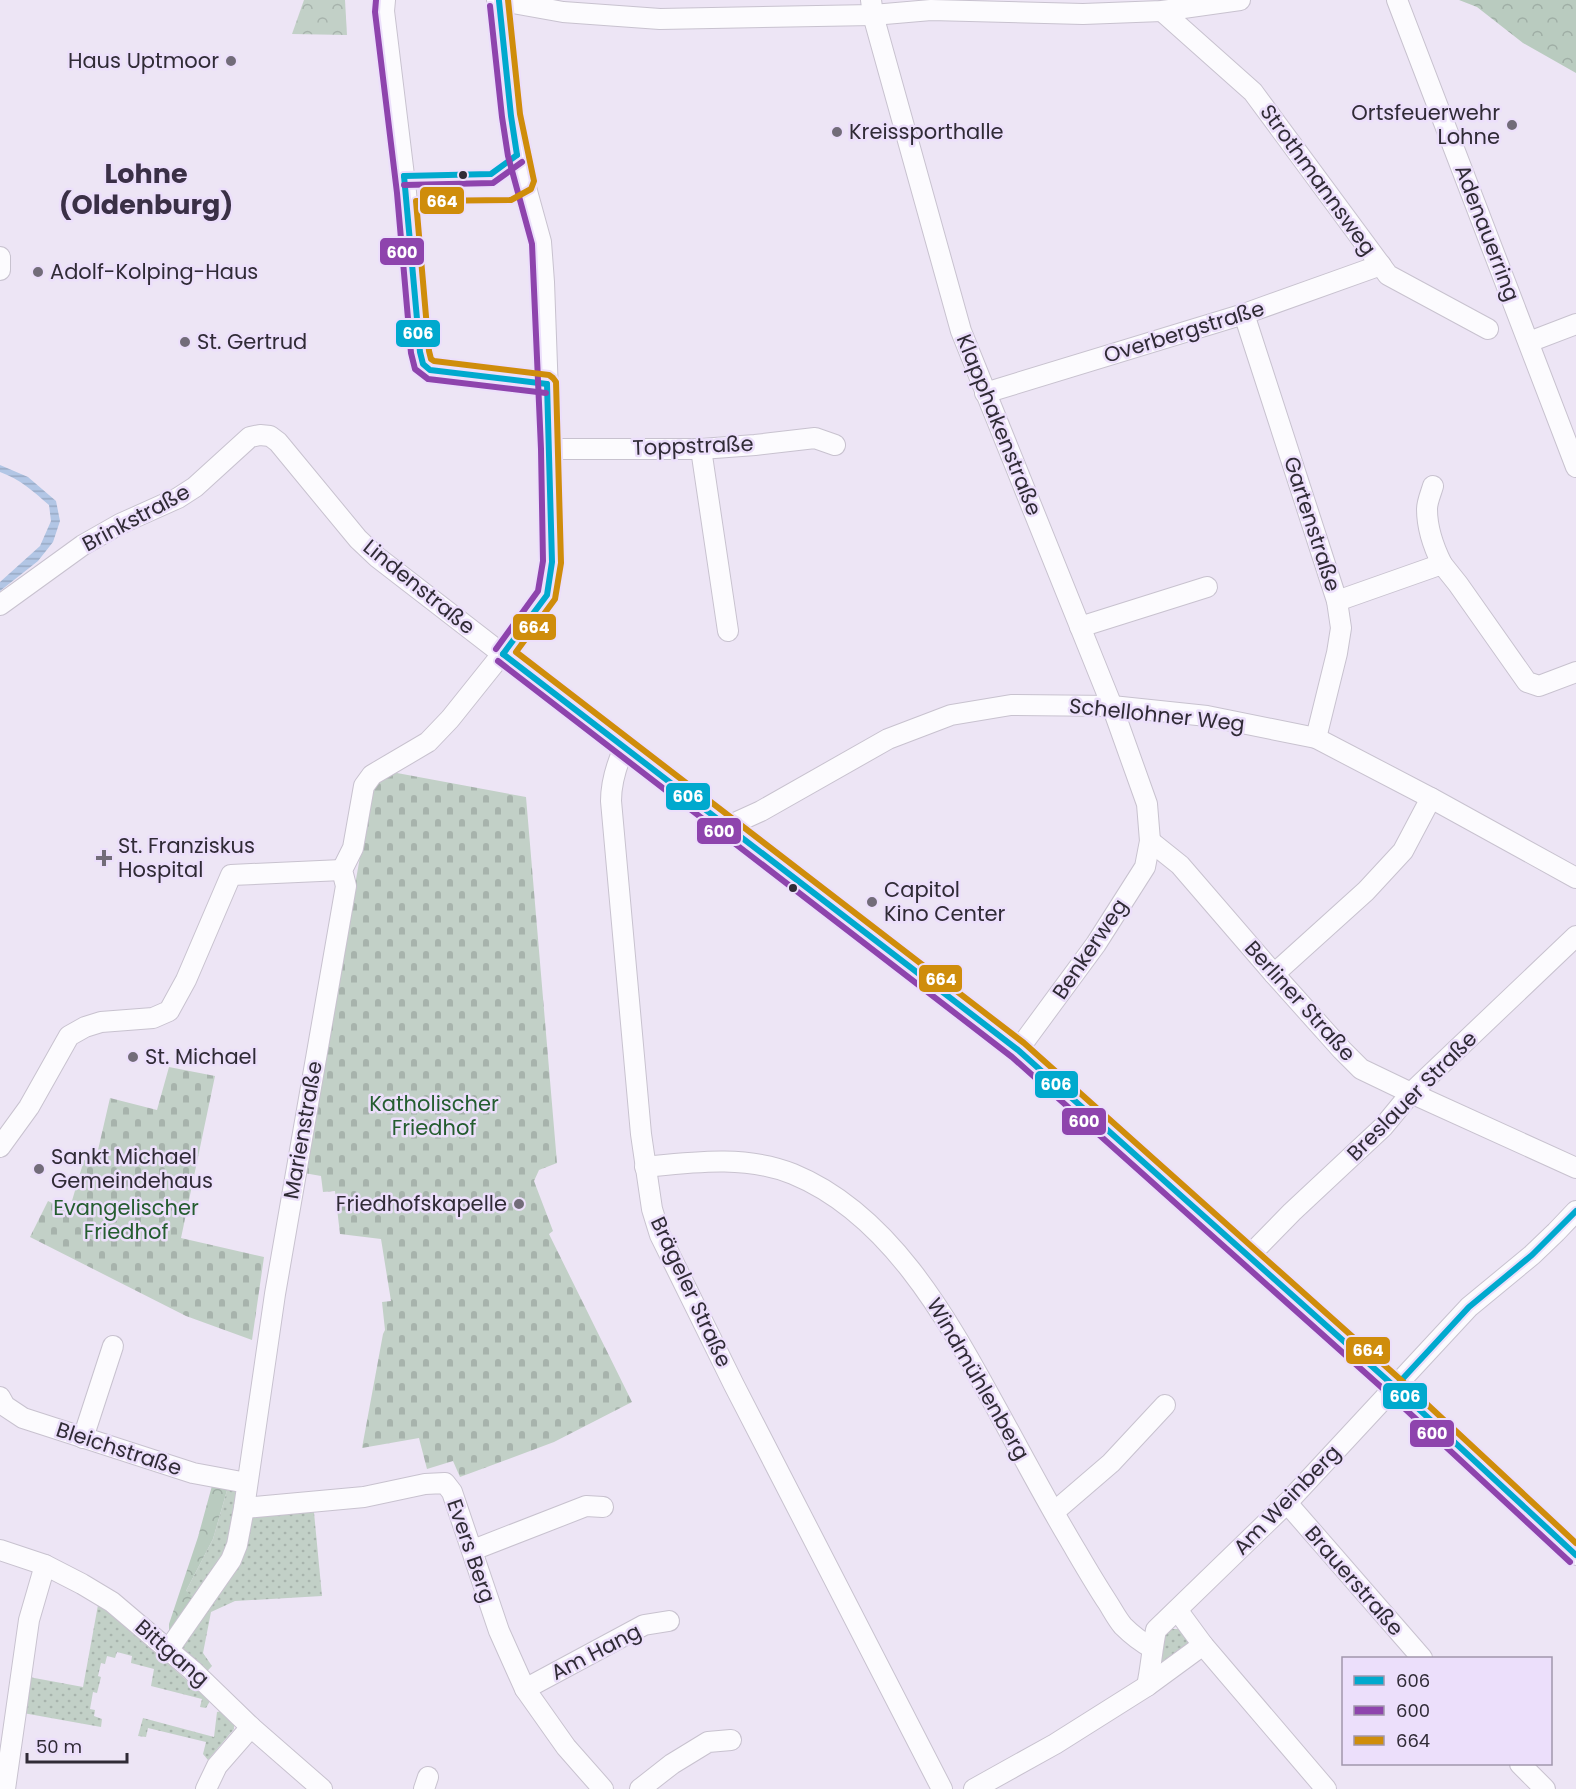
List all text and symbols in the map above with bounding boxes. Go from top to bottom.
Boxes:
place label: Haus Uptmoor [68,46,219,75]
marker: Haus Uptmoor [224,54,238,68]
street label: Strothmannsweg [1254,98,1383,261]
place label: Ortsfeuerwehr Lohne [1351,98,1500,151]
place label: Kreissporthalle [849,117,1004,146]
marker: Ortsfeuerwehr Lohne [1505,118,1519,132]
marker: Kreissporthalle [830,125,844,139]
district label: Lohne (Oldenburg) [59,155,233,223]
street label: Adenauerring [1448,160,1527,305]
unlabelled marker [457,169,469,181]
line badge: 664 [419,186,465,215]
text: 664 [426,190,458,213]
line badge: 600 [379,237,425,266]
text: 600 [386,241,418,264]
place label: Adolf-Kolping-Haus [50,257,258,286]
marker: Adolf-Kolping-Haus [31,265,45,279]
street label: Overbergstraße [1100,293,1268,370]
line badge: 606 [395,319,441,348]
text: 606 [403,322,433,345]
place label: St. Gertrud [197,327,307,356]
street label: Klapphakenstraße [950,330,1049,520]
marker: St. Gertrud [178,335,192,349]
street label: Toppstraße [632,429,754,462]
street label: Gartenstraße [1277,453,1348,595]
street label: Brinkstraße [77,477,195,558]
street label: Lindenstraße [357,532,481,641]
line badge: 664 [512,613,557,641]
text: 664 [518,616,550,639]
street label: Schellohner Weg [1068,691,1246,738]
line badge: 606 [665,782,711,811]
text: 606 [673,785,703,808]
line badge: 600 [696,817,742,845]
text: 600 [703,820,735,843]
place label: St. Franziskus Hospital [118,831,255,884]
marker: St. Franziskus Hospital [95,849,113,867]
place label: Capitol Kino Center [884,875,1006,928]
unlabelled marker [787,882,799,894]
street label: Benkerweg [1045,893,1134,1005]
marker: Capitol Kino Center [865,895,879,909]
street label: Berliner Straße [1238,934,1362,1067]
line badge: 664 [918,964,963,993]
text: 664 [925,968,957,991]
street label: Breslauer Straße [1340,1024,1483,1167]
place label: St. Michael [145,1042,257,1071]
marker: St. Michael [126,1050,140,1064]
street label: Marienstraße [276,1059,329,1201]
line badge: 606 [1034,1070,1079,1099]
text: 606 [1041,1073,1071,1096]
park label: Katholischer Friedhof [369,1089,499,1142]
line badge: 600 [1061,1107,1107,1136]
text: 600 [1068,1110,1100,1133]
place label: Sankt Michael Gemeindehaus [51,1142,213,1195]
marker: Sankt Michael Gemeindehaus [32,1162,46,1176]
place label: Friedhofskapelle [336,1189,507,1218]
park label: Evangelischer Friedhof [53,1193,199,1246]
marker: Friedhofskapelle [512,1197,526,1211]
street label: Brägeler Straße [644,1212,739,1372]
street label: Windmühlenberg [920,1292,1037,1465]
line badge: 664 [1345,1336,1391,1365]
text: 664 [1352,1339,1384,1362]
line badge: 606 [1382,1382,1428,1410]
text: 606 [1390,1385,1420,1408]
street label: Bleichstraße [53,1415,186,1482]
line badge: 600 [1409,1419,1455,1448]
text: 600 [1416,1422,1448,1445]
street label: Am Weinberg [1227,1438,1347,1561]
street label: Evers Berg [440,1495,503,1607]
street label: Brauerstraße [1298,1519,1410,1642]
street label: Bittgang [129,1612,216,1693]
street label: Am Hang [546,1616,646,1687]
legend [1342,1657,1552,1765]
text: 606 [1396,1668,1430,1693]
text: 600 [1396,1698,1430,1723]
scale bar [27,1726,128,1764]
text: 664 [1396,1728,1430,1753]
text: 50 m [36,1734,82,1759]

